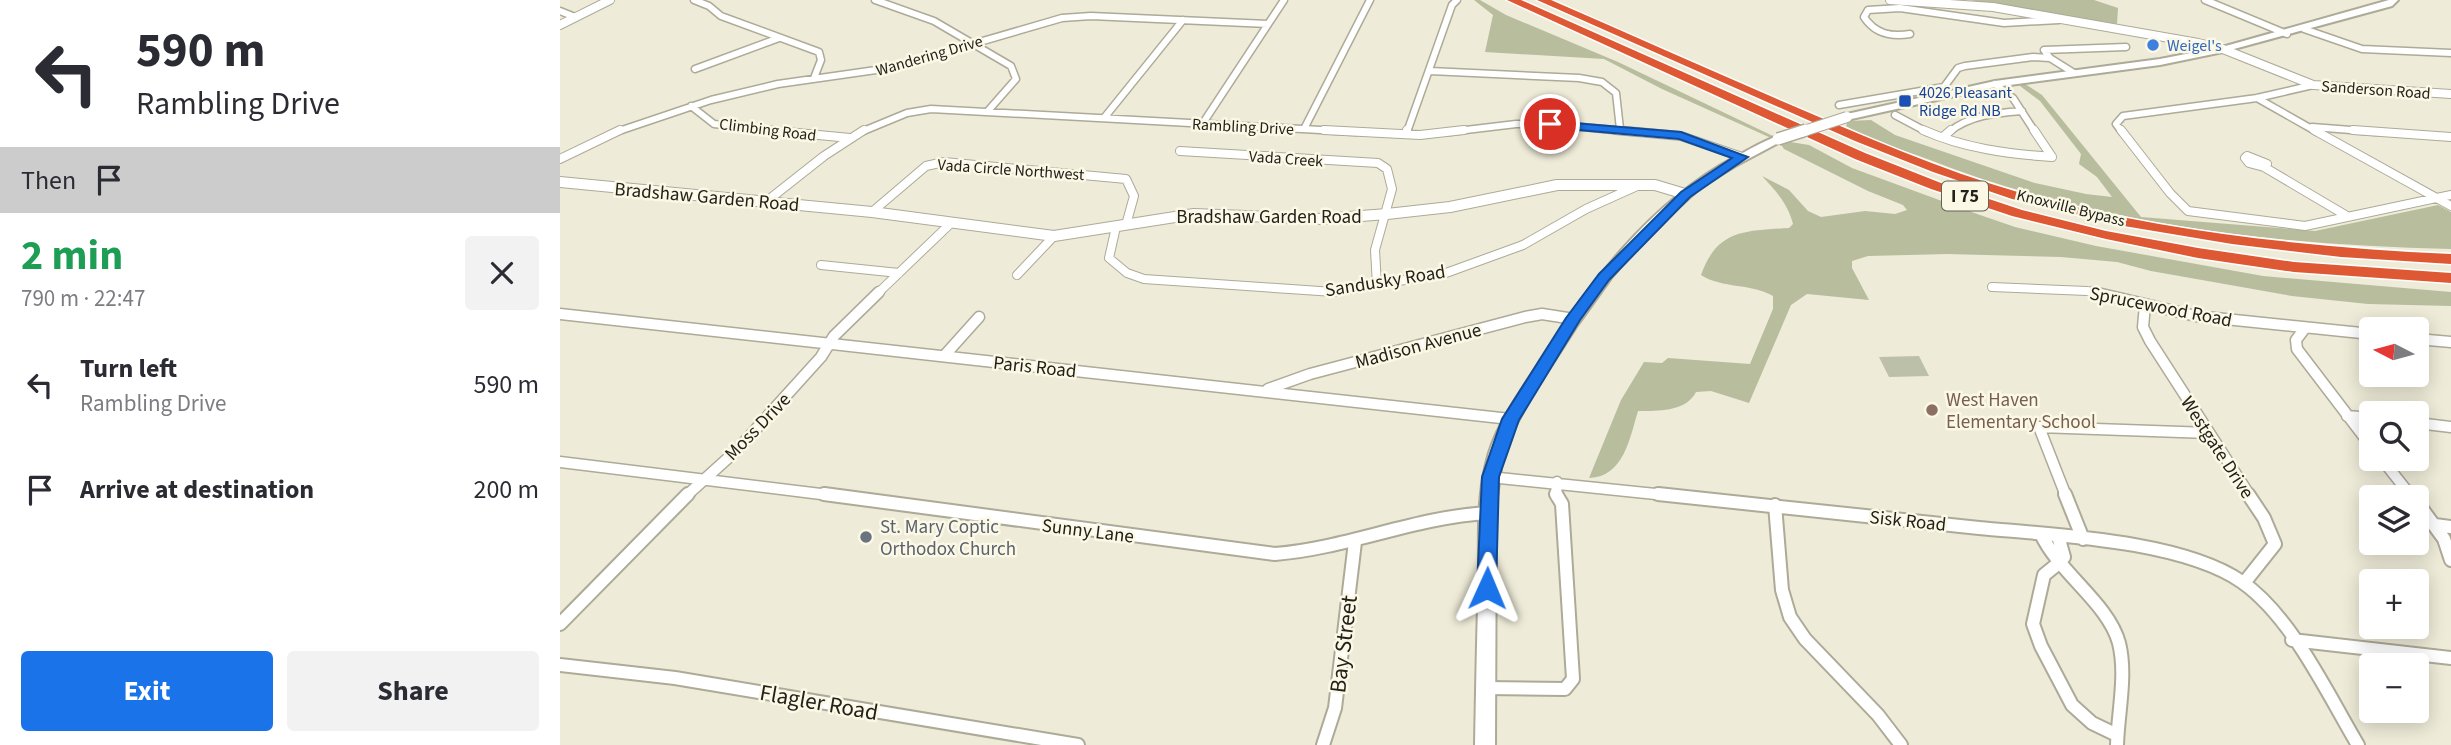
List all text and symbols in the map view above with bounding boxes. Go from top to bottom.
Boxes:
text: 590 m [136,16,265,86]
icon: left [21,28,112,119]
street label: Wandering Drive [873,30,985,82]
place label: Weigel's [2167,35,2222,57]
marker: Weigel's [2145,37,2161,53]
street label: Sanderson Road [2321,75,2431,105]
text: Rambling Drive [136,81,340,127]
place label: 4026 Pleasant Ridge Rd NB [1919,82,2012,122]
marker: 4026 Pleasant Ridge Rd NB [1897,93,1913,109]
pin [1520,94,1580,154]
icon: arrive [1531,105,1569,143]
street label: Climbing Road [718,113,818,147]
street label: Rambling Drive [1191,113,1294,141]
street label: Vada Creek [1248,145,1324,173]
street label: Vada Circle Northwest [937,154,1086,186]
icon: arrive [90,161,128,199]
text: Then [21,162,76,199]
street label: Bradshaw Garden Road [613,176,800,219]
road number: I 75 [1942,182,1988,210]
street label: Knoxville Bypass [2014,184,2128,232]
street label: Bradshaw Garden Road [1176,204,1362,231]
text: 2 min [21,226,123,286]
button: close [465,236,539,310]
street label: Sandusky Road [1323,259,1448,304]
street label: Sprucewood Road [2087,280,2234,335]
text: 790 m · 22:47 [21,282,145,315]
street label: Madison Avenue [1352,317,1484,376]
north arrow [2359,317,2429,387]
map controls [2359,317,2429,723]
text: Turn left [80,350,177,387]
street label: Paris Road [992,350,1078,385]
icon: left [21,366,59,404]
text: 590 m [473,366,539,403]
text: Rambling Drive [80,387,227,420]
street label: Moss Drive [719,387,797,467]
place label: West Haven Elementary School [1946,387,2096,436]
street label: Westgate Drive [2173,391,2260,504]
button: search [2359,401,2429,471]
marker: West Haven Elementary School [1924,402,1940,418]
icon: arrive [21,471,59,509]
text: Arrive at destination [80,471,314,508]
text: 200 m [473,471,539,508]
button: layers [2359,485,2429,555]
street label: Sisk Road [1868,504,1947,539]
street label: Sunny Lane [1040,512,1135,551]
place label: St. Mary Coptic Orthodox Church [880,514,1016,563]
marker: St. Mary Coptic Orthodox Church [858,529,874,545]
position arrow [1450,551,1524,625]
button: + [2359,569,2429,639]
street label: Bay Street [1321,593,1366,695]
button: Exit [21,651,273,731]
button: Share [287,651,539,731]
button: − [2359,653,2429,723]
street label: Flagler Road [757,676,881,729]

